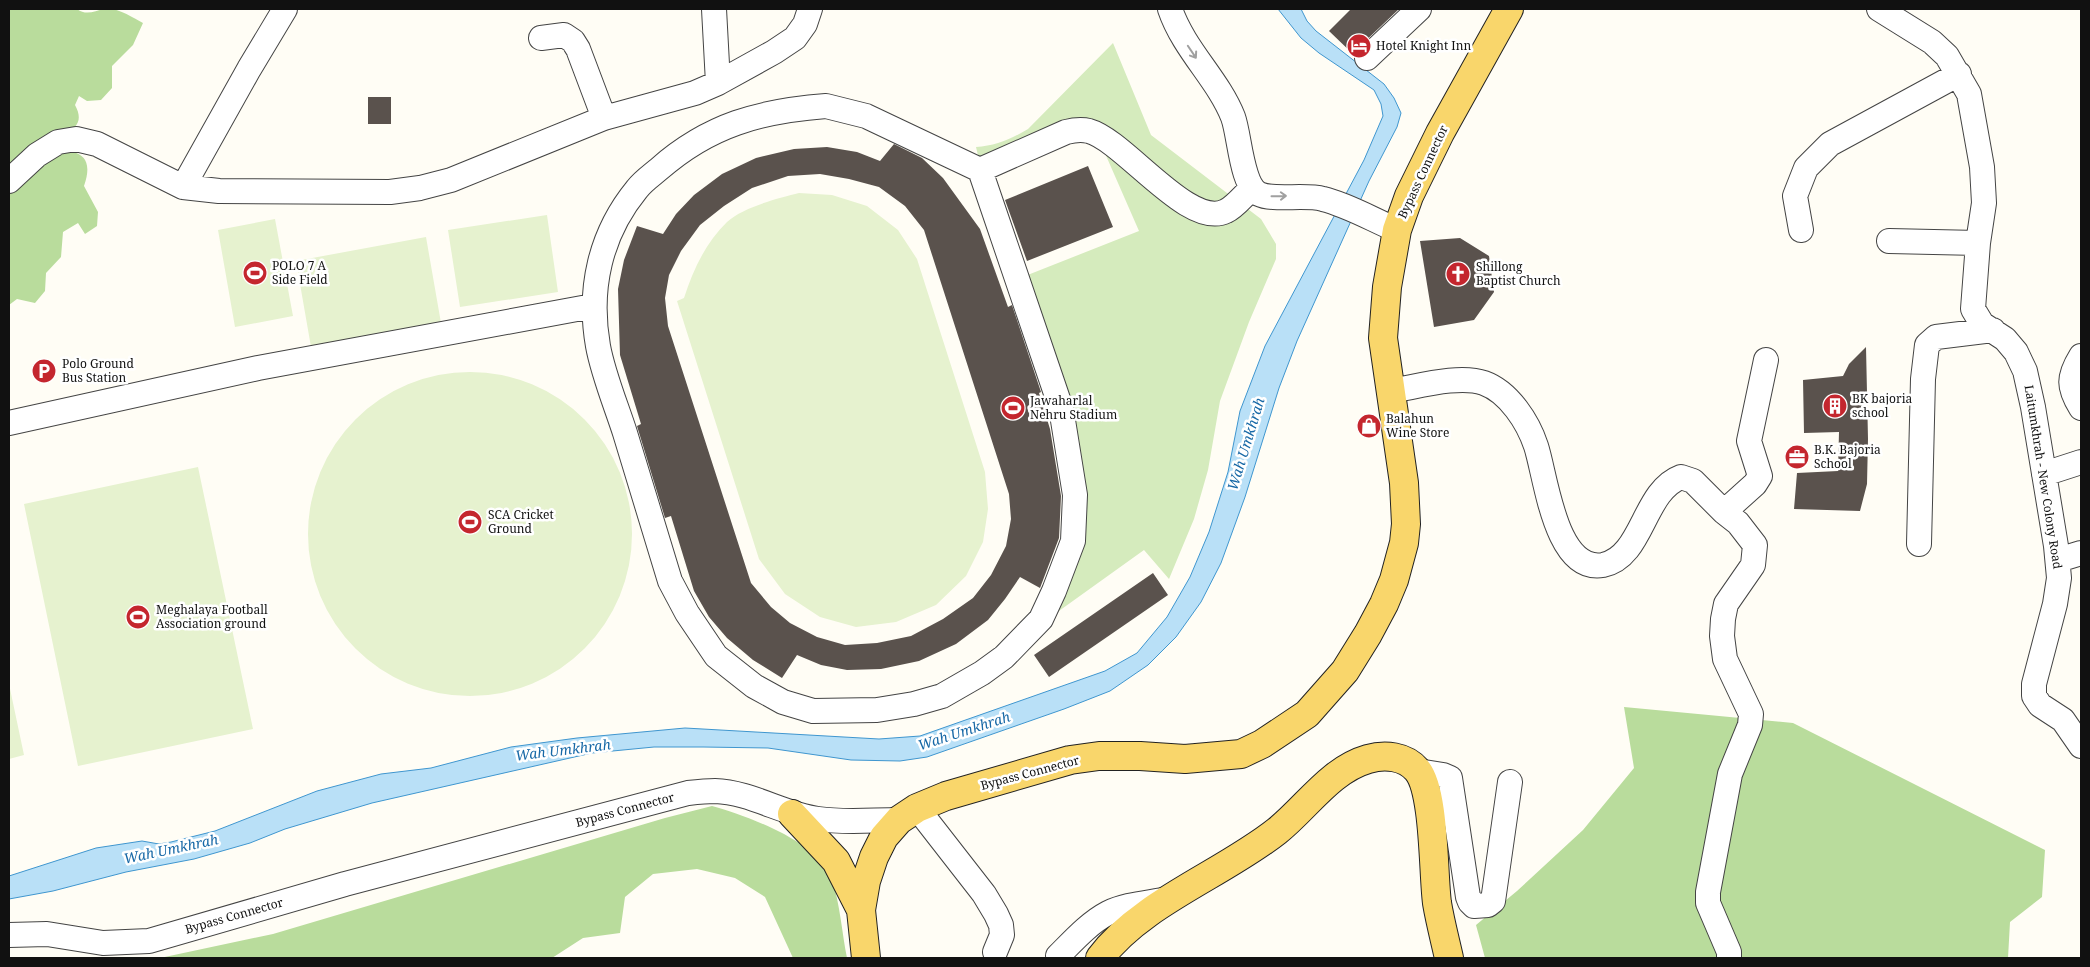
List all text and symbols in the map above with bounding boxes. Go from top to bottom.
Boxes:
hotel icon: Hotel Knight Inn [1346,33,1372,59]
place label: Hotel Knight Inn [1376,37,1471,54]
one-way arrow [1187,45,1197,59]
street label: Bypass Connector [1393,122,1452,221]
one-way arrow [1270,191,1287,201]
place label: POLO 7 A Side Field [272,257,328,288]
place label: Shillong Baptist Church [1476,258,1561,289]
sports icon: POLO 7 A Side Field [242,260,268,286]
church icon: Shillong Baptist Church [1445,261,1471,287]
place label: Polo Ground Bus Station [62,355,134,386]
parking icon: Polo Ground Bus Station [31,358,57,384]
street label: Laitumkhrah - New Colony Road [2021,384,2067,571]
place label: BK bajoria school [1852,390,1913,421]
place label: Jawaharlal Nehru Stadium [1029,392,1117,423]
building icon: BK bajoria school [1822,393,1848,419]
sports icon: Jawaharlal Nehru Stadium [1000,395,1026,421]
water label: Wah Umkhrah [1222,395,1269,493]
place label: Balahun Wine Store [1386,410,1449,441]
shop icon: Balahun Wine Store [1356,413,1382,439]
place label: B.K. Bajoria School [1814,441,1881,472]
office icon: B.K. Bajoria School [1784,444,1810,470]
place label: SCA Cricket Ground [488,506,554,537]
sports icon: SCA Cricket Ground [457,509,483,535]
place label: Meghalaya Football Association ground [156,601,268,632]
sports icon: Meghalaya Football Association ground [125,604,151,630]
water label: Wah Umkhrah [915,706,1013,754]
water label: Wah Umkhrah [514,734,612,765]
street label: Bypass Connector [979,751,1081,794]
street label: Bypass Connector [574,788,676,831]
water label: Wah Umkhrah [122,829,220,868]
street label: Bypass Connector [183,893,285,938]

